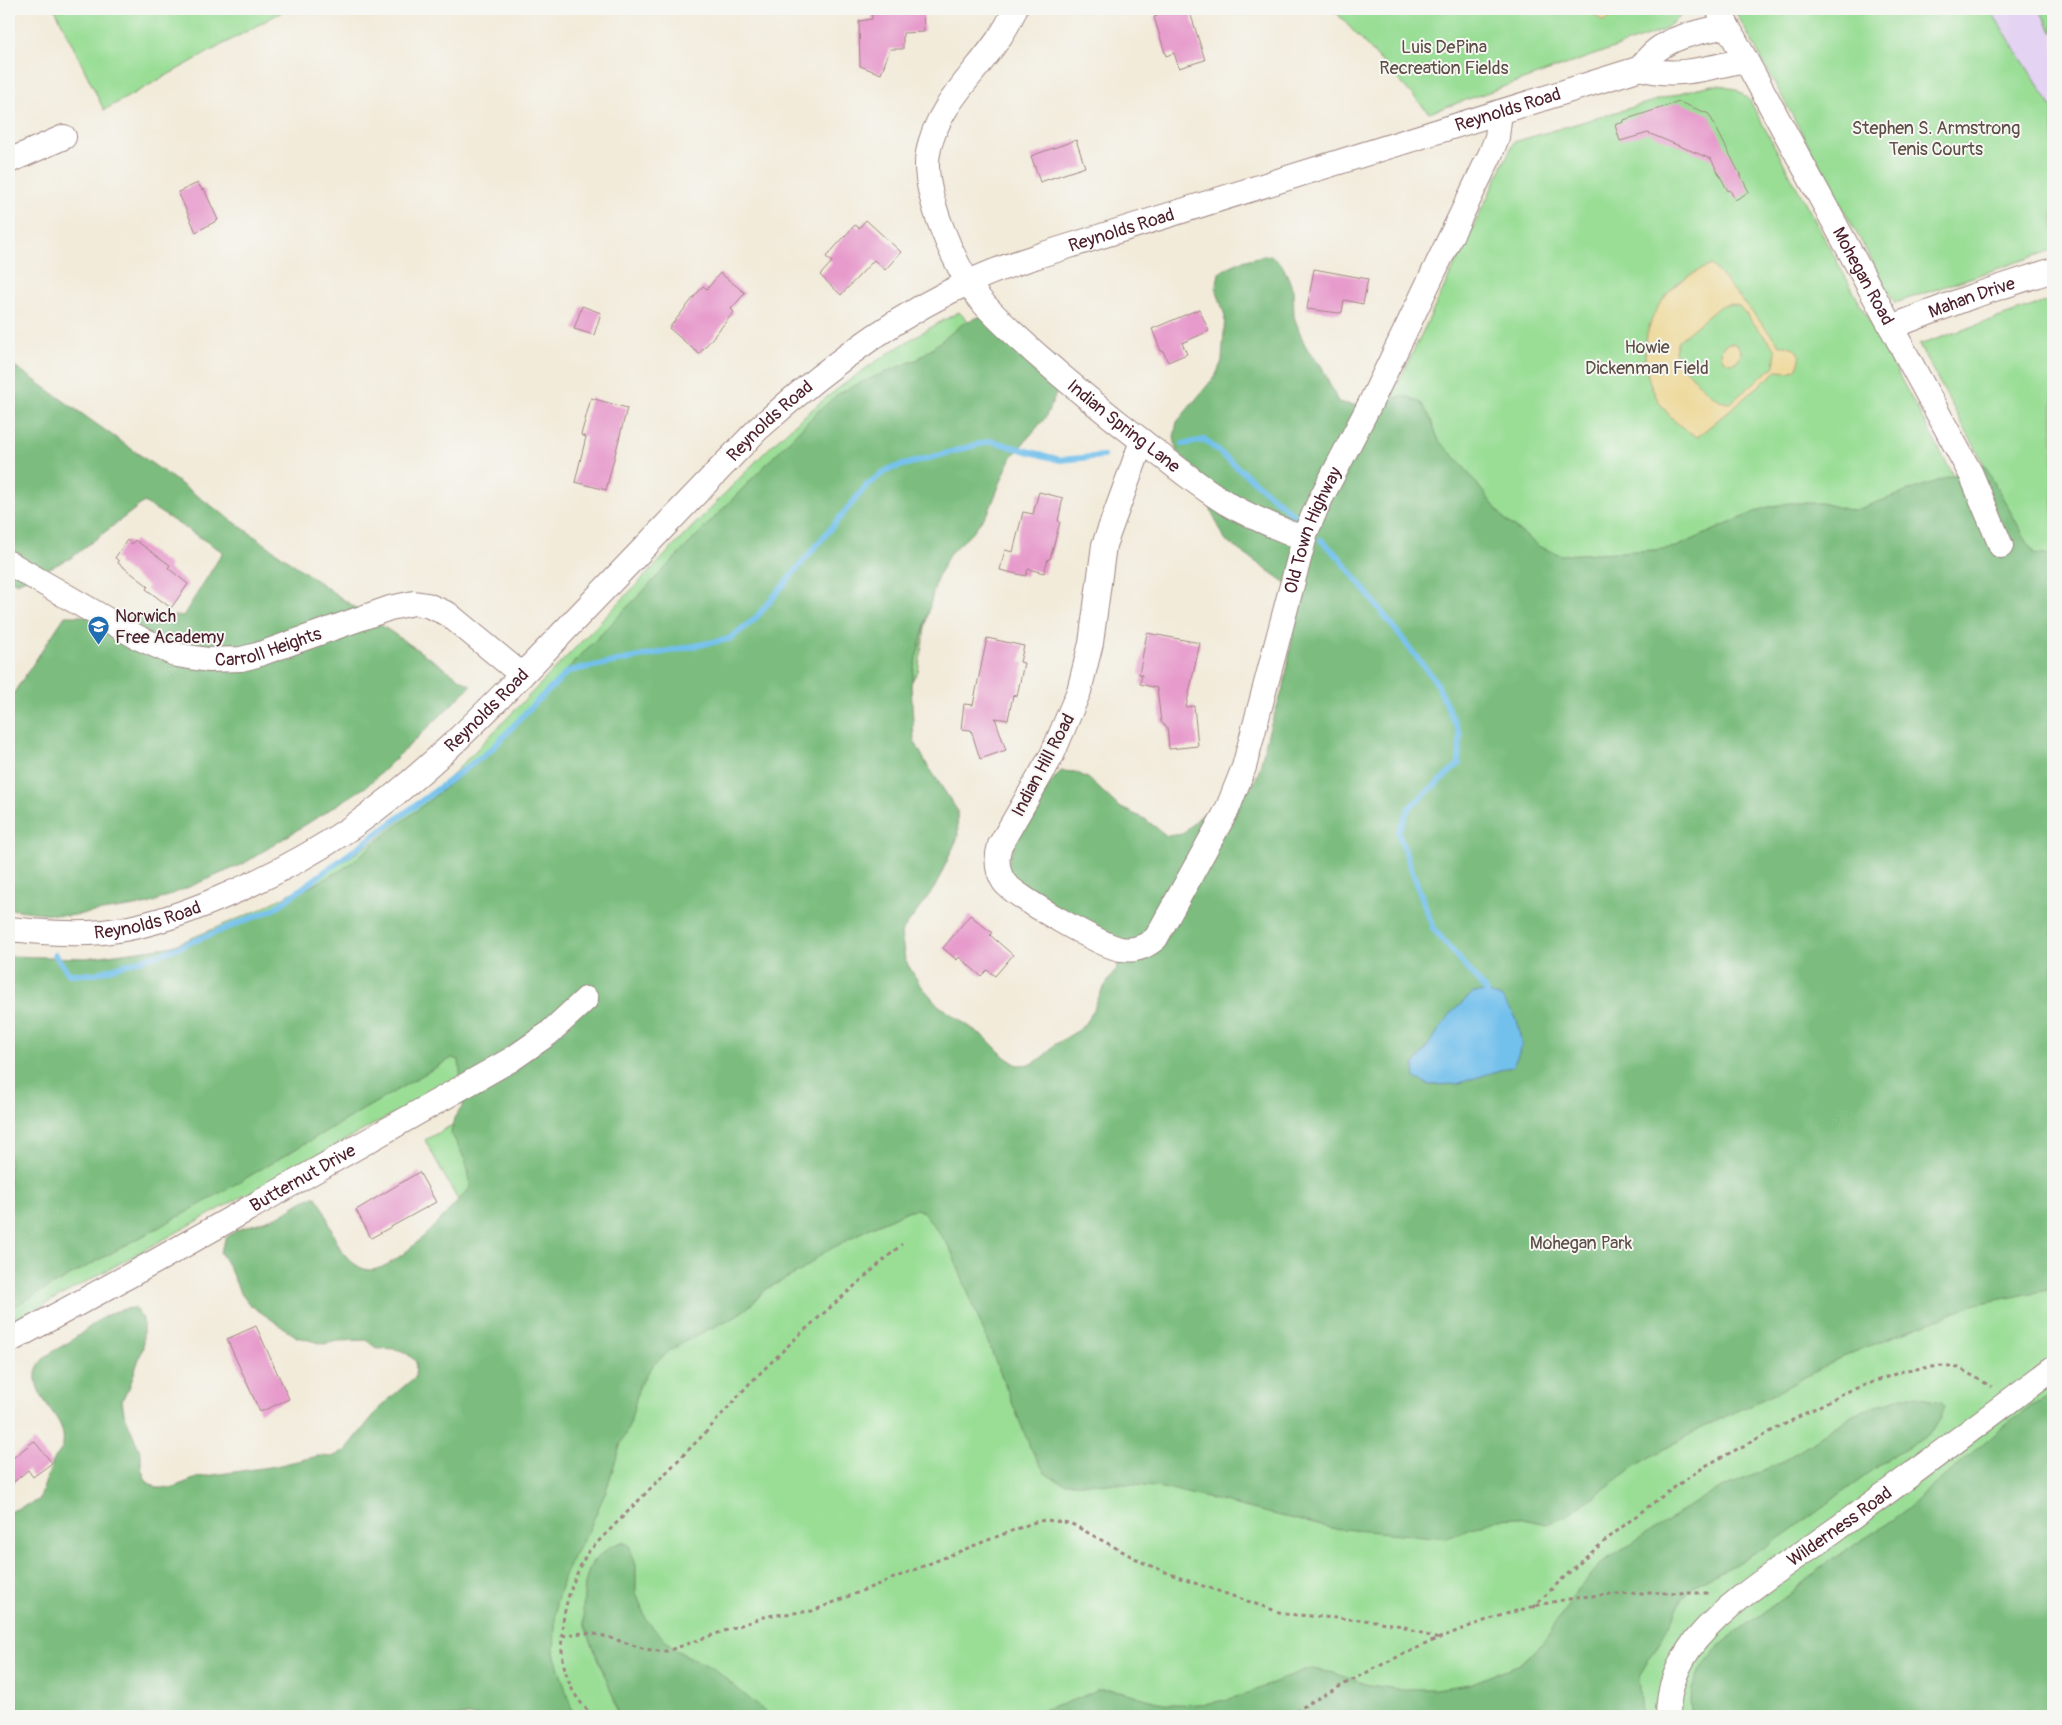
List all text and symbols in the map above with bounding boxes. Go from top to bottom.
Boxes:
park label: Luis DePina Recreation Fields [1379,36,1509,80]
street label: Reynolds Road [1452,83,1564,137]
park label: Stephen S. Armstrong Tenis Courts [1852,117,2020,161]
street label: Reynolds Road [1066,203,1177,258]
street label: Mohegan Road [1827,223,1899,329]
street label: Mahan Drive [1925,272,2018,324]
park label: Howie Dickenman Field [1585,336,1709,380]
street label: Reynolds Road [722,375,818,467]
street label: Indian Spring Lane [1062,375,1185,478]
street label: Old Town Highway [1279,463,1347,596]
place label: Norwich Free Academy [115,605,224,649]
school or university icon: Norwich Free Academy [87,614,111,645]
street label: Carroll Heights [215,622,325,672]
street label: Reynolds Road [440,664,534,757]
street label: Indian Hill Road [1007,710,1080,821]
street label: Reynolds Road [93,896,204,945]
street label: Butternut Drive [246,1139,360,1217]
park label: Mohegan Park [1530,1232,1633,1255]
street label: Wilderness Road [1783,1482,1897,1572]

